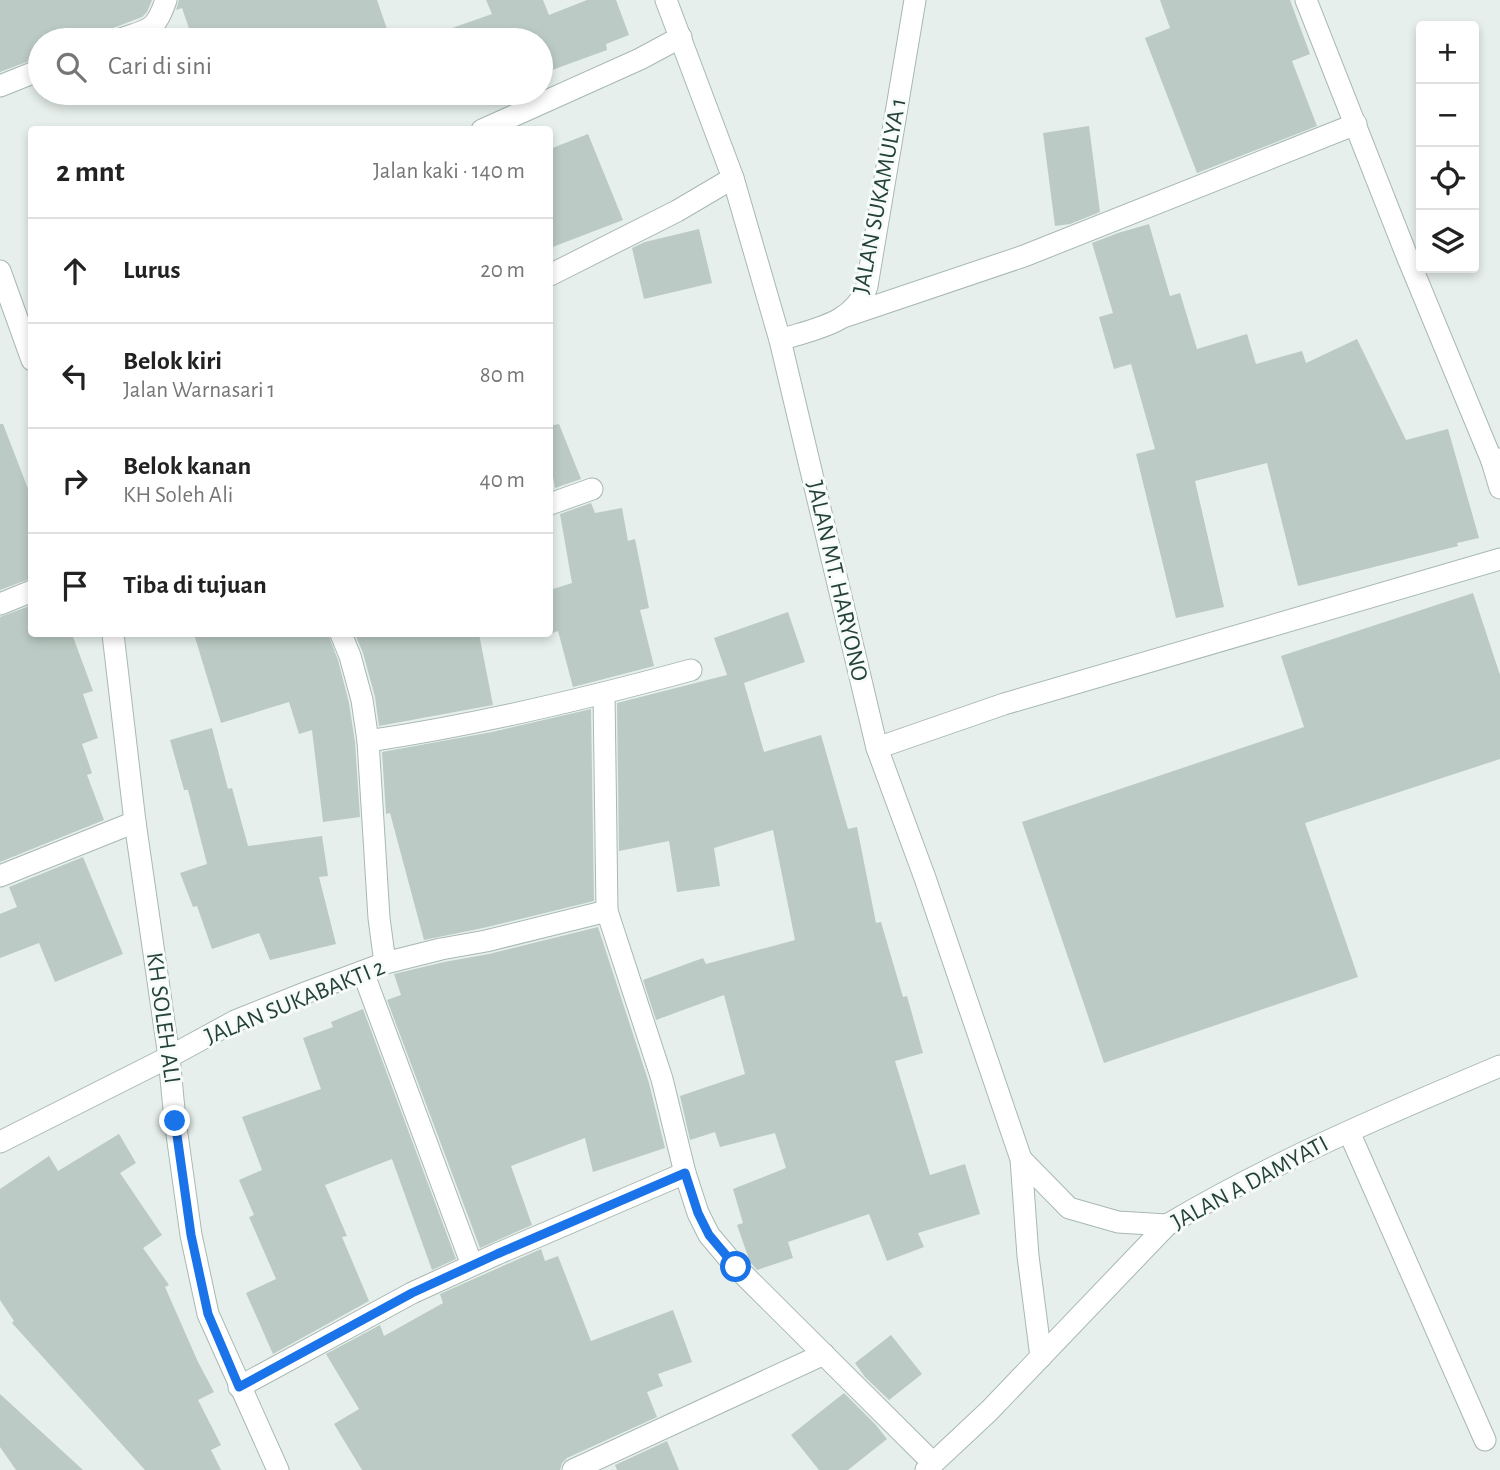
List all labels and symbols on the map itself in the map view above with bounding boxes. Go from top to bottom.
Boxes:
street label: JALAN SUKAMULYA 1 [849,96,911,296]
street label: JALAN MT. HARYONO [802,478,872,684]
street label: KH SOLEH ALI [142,951,184,1085]
street label: JALAN SUKABAKTI 2 [202,955,388,1049]
route end [159,1105,190,1136]
street label: JALAN A DAMYATI [1168,1132,1332,1234]
route start [720,1251,751,1282]

